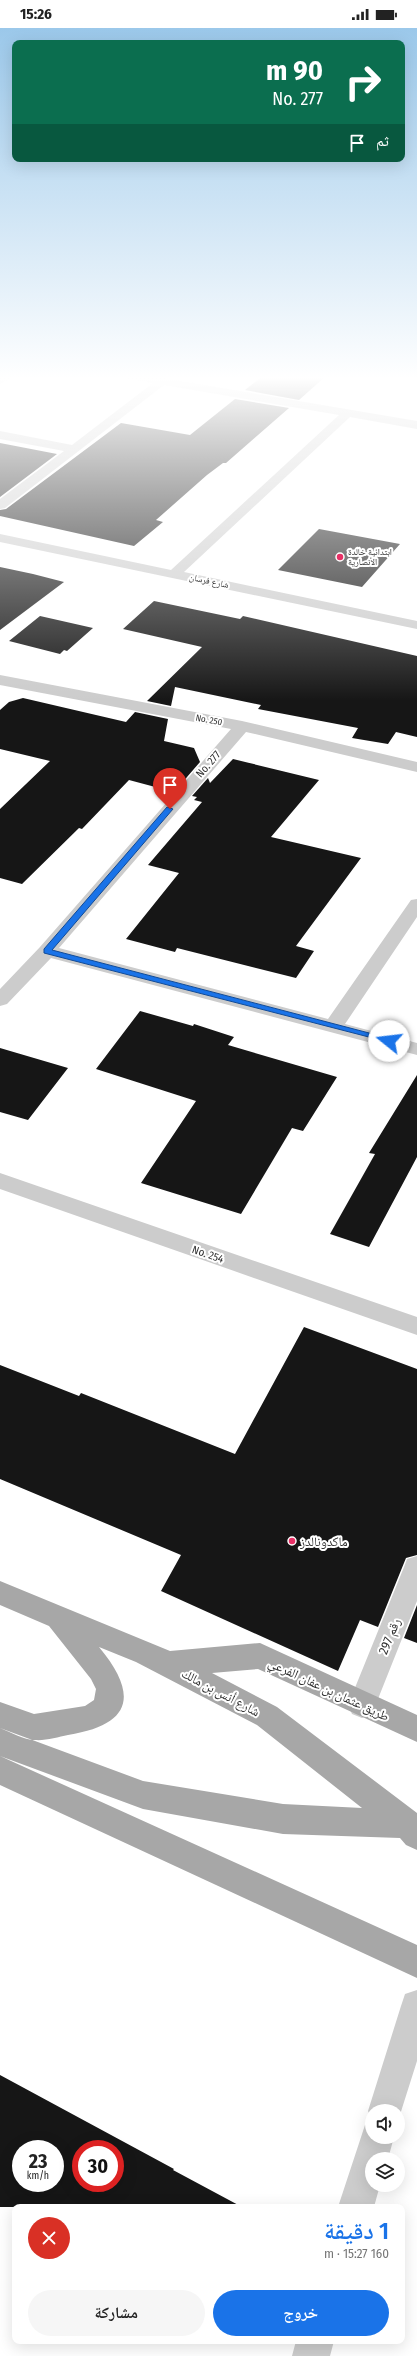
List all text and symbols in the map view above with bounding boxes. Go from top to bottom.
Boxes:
text: 15:26 [20,5,52,23]
text: 90 m [266,54,323,87]
icon: right [337,56,389,108]
text: No. 277 [272,88,323,110]
icon: arrive [346,132,368,154]
text: ثم [376,132,389,150]
place label: ابتدائية خالدة الأنصارية [348,547,392,567]
marker: ابتدائية خالدة الأنصارية [335,552,345,562]
street label: شارع فرسان [188,572,230,591]
street label: No. 250 [195,713,223,728]
street label: No. 277 [193,748,224,780]
pin [153,768,187,809]
icon: arrive [159,774,181,796]
position arrow [368,1020,410,1062]
street label: No. 254 [190,1243,226,1266]
place label: ماكدونالدز [299,1534,348,1550]
marker: ماكدونالدز [287,1536,297,1546]
street label: رقم 297 [375,1616,404,1657]
street label: طريق عثمان بن عفان الفرعي [265,1655,392,1727]
street label: شارع أنس بن مالك [178,1666,262,1721]
map controls [365,2104,405,2192]
button: sound [365,2104,405,2144]
speed limit sign: 30 [72,2140,124,2192]
text: 23 [29,2149,47,2173]
button: layers [365,2152,405,2192]
text: km/h [27,2170,49,2182]
button: close [28,2217,70,2259]
text: 1 دقيقة [324,2217,389,2245]
text: 160 m · 15:27 [324,2246,389,2261]
button: مشاركة [28,2290,205,2336]
button: خروج [213,2290,389,2336]

